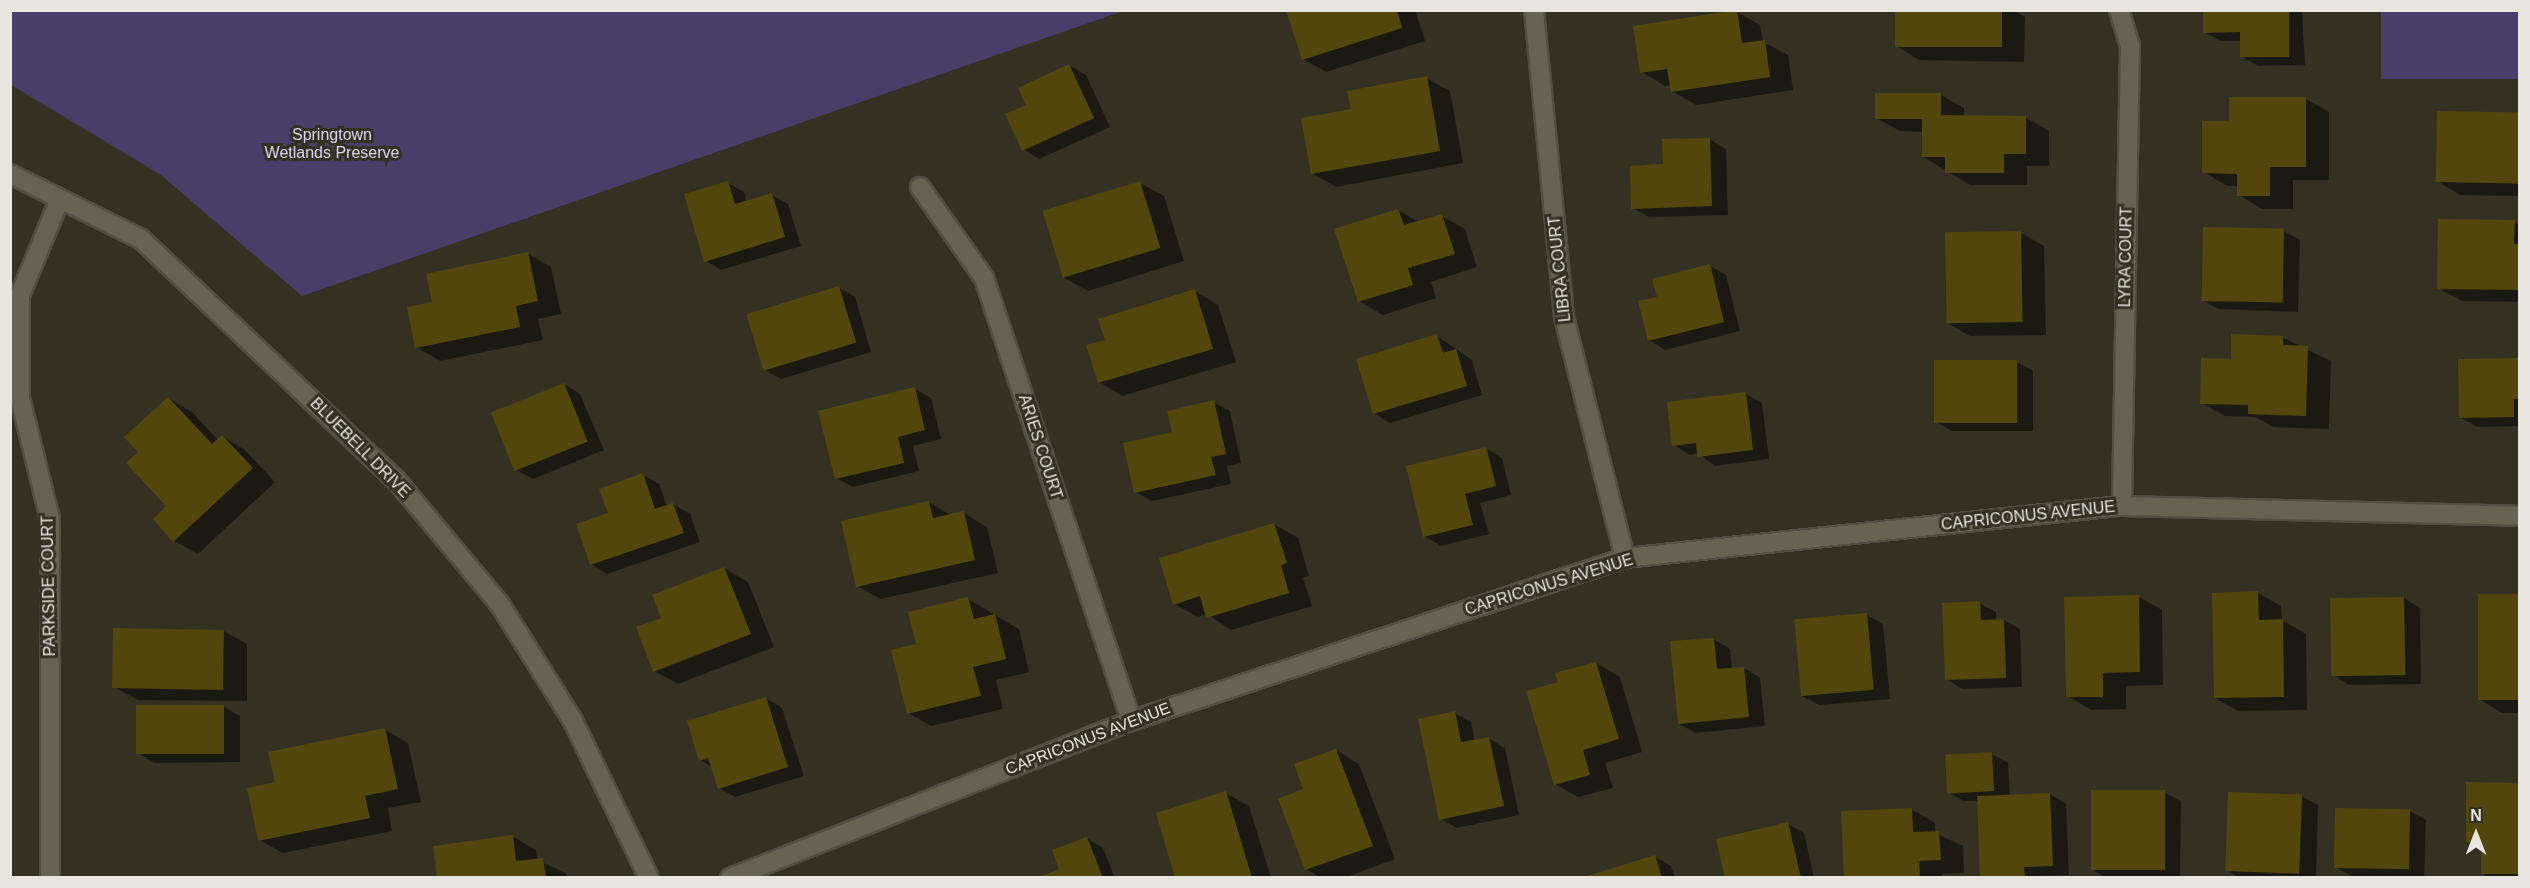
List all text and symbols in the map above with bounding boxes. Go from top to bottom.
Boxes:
park label: Springtown Wetlands Preserve [265,125,399,163]
street label: LYRA COURT [2116,206,2136,308]
street label: LIBRA COURT [1545,215,1575,323]
street label: ARIES COURT [1014,392,1066,502]
street label: BLUEBELL DRIVE [306,394,414,502]
street label: CAPRICONUS AVENUE [1940,497,2116,535]
street label: PARKSIDE COURT [38,515,60,657]
street label: CAPRICONUS AVENUE [1462,550,1636,620]
street label: CAPRICONUS AVENUE [1003,699,1173,779]
north arrow [2446,804,2506,864]
text: N [2470,807,2482,824]

